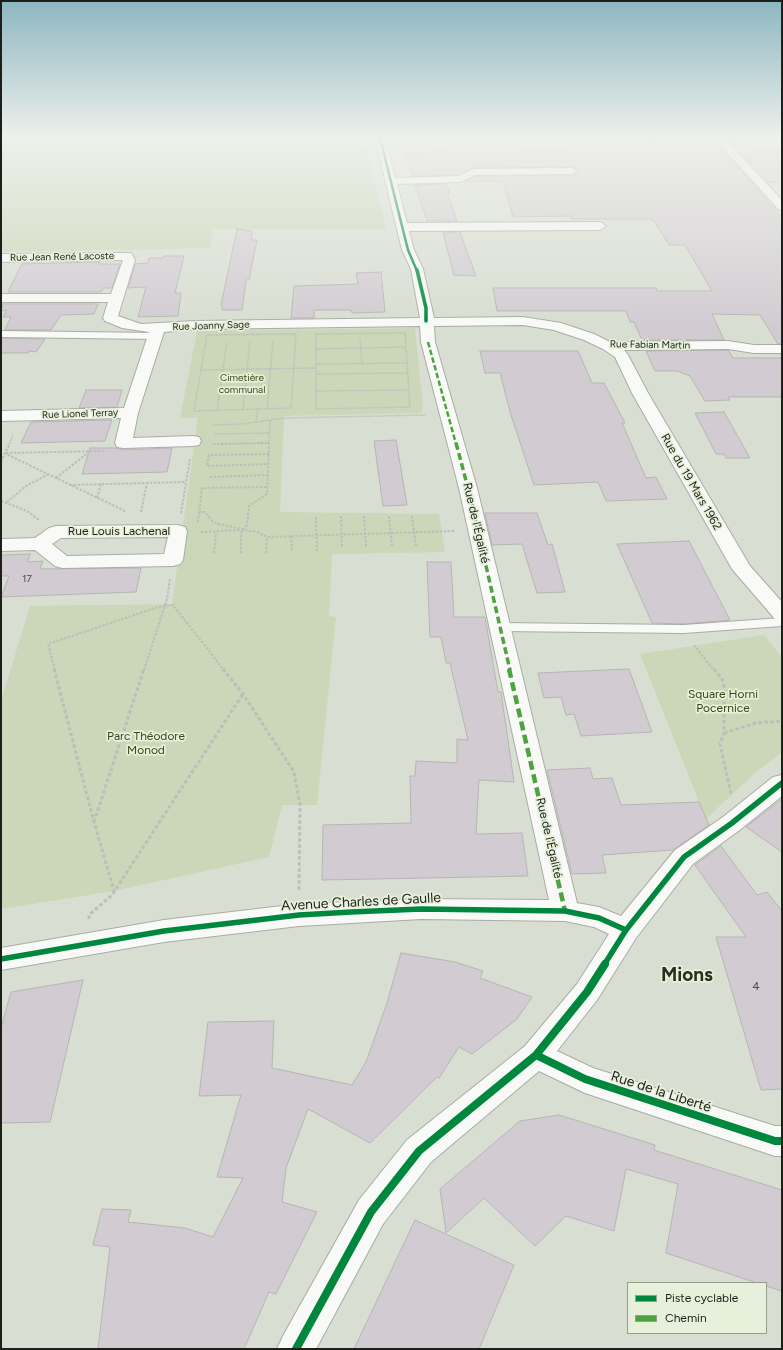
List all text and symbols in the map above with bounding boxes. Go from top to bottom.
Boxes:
street label: Rue Jean René Lacoste [10,250,114,264]
street label: Rue Joanny Sage [172,319,250,333]
street label: Rue Fabian Martin [610,338,690,352]
park label: Cimetière communal [219,372,265,396]
street label: Rue Lionel Terray [42,407,118,421]
street label: Rue du 19 Mars 1962 [657,431,725,533]
street label: Rue de l'Égalité [460,481,492,565]
street label: Rue Louis Lachenal [68,524,170,538]
house number: 17 [22,573,32,585]
park label: Square Horni Pocernice [688,687,758,715]
park label: Parc Théodore Monod [107,729,185,757]
street label: Rue de l'Égalité [533,796,565,880]
street label: Avenue Charles de Gaulle [281,889,441,915]
district label: Mions [661,964,713,986]
house number: 4 [752,979,760,993]
street label: Rue de la Liberté [609,1068,713,1116]
legend [627,1282,767,1334]
text: Piste cyclable [665,1291,738,1305]
text: Chemin [665,1311,707,1325]

